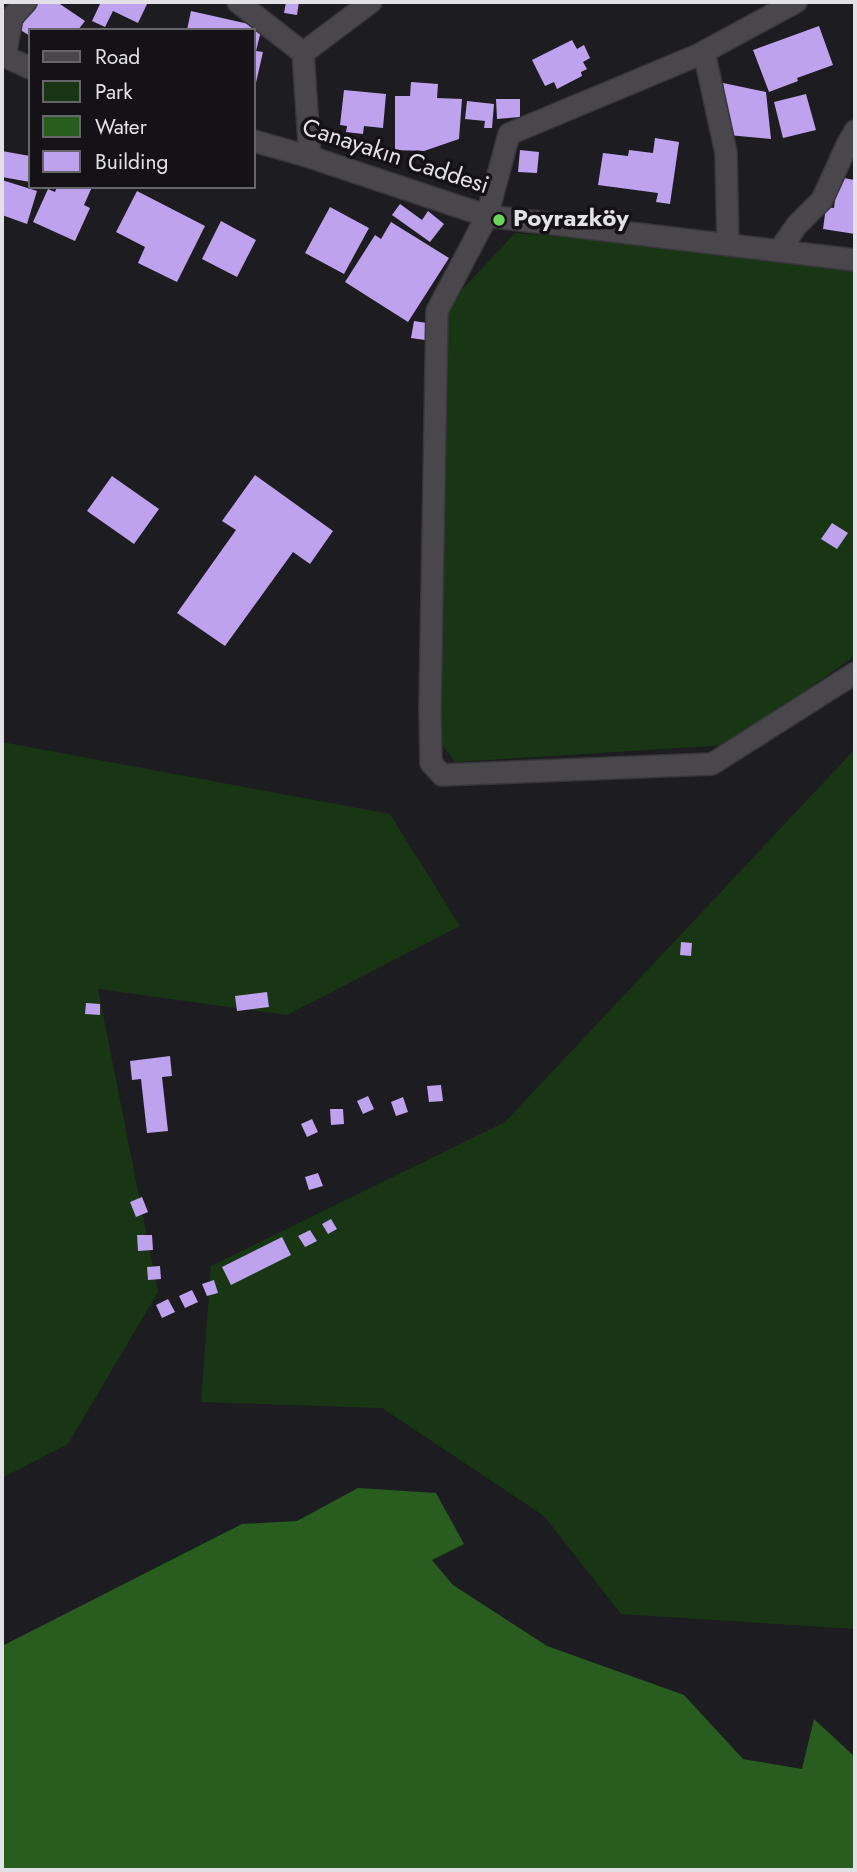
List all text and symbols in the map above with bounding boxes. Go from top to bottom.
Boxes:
legend [28,28,256,189]
text: Road [95,42,140,72]
text: Park [95,77,132,107]
text: Water [95,112,147,142]
street label: Canayakın Caddesi [298,114,492,202]
text: Building [95,147,168,177]
place label: Poyrazköy [513,206,629,234]
marker: Poyrazköy [491,212,507,228]

